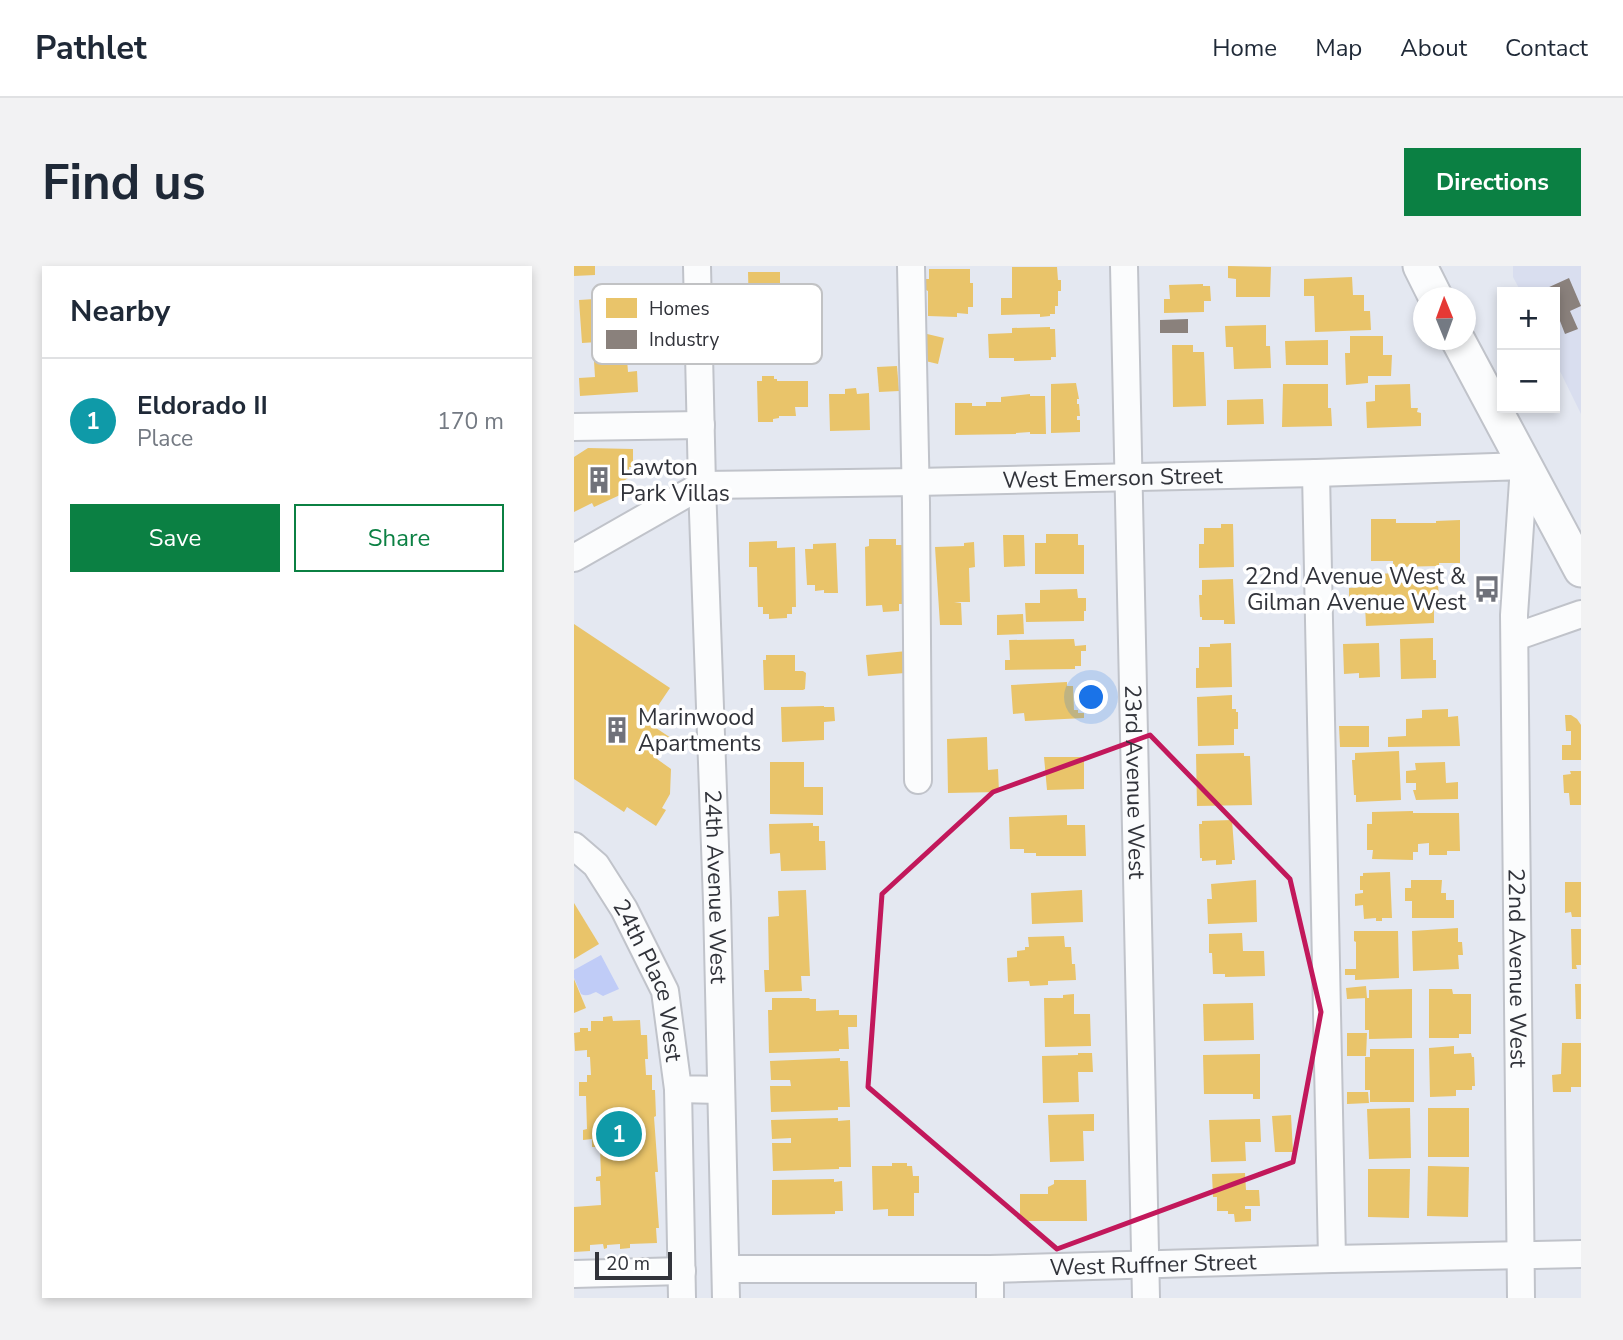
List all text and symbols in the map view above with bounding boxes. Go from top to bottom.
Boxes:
text: Pathlet [35,26,147,71]
text: Home [1212,32,1277,64]
text: Map [1315,32,1362,64]
text: About [1400,32,1467,64]
text: Contact [1505,32,1588,64]
button: Directions [1404,148,1581,216]
text: Find us [42,149,206,216]
legend [592,284,822,364]
north arrow [1413,287,1476,350]
map controls [1497,287,1560,413]
button: + [1497,287,1560,350]
text: Nearby [70,291,170,332]
text: Homes [649,296,710,322]
text: Industry [649,327,719,353]
button: − [1497,350,1560,413]
text: Eldorado II [137,388,268,423]
text: 1 [86,406,100,437]
text: 170 m [437,406,504,437]
text: Place [137,423,193,454]
place label: Lawton Park Villas [620,452,730,509]
street label: West Emerson Street [1002,460,1224,496]
building icon: Lawton Park Villas [584,465,614,495]
button: Save [70,504,280,572]
button: Share [294,504,504,572]
place label: 22nd Avenue West & Gilman Avenue West [1245,561,1467,618]
bus stop icon: 22nd Avenue West & Gilman Avenue West [1472,574,1502,604]
your location [1074,680,1108,714]
street label: 23rd Avenue West [1117,684,1152,880]
place label: Marinwood Apartments [638,702,761,759]
building icon: Marinwood Apartments [602,715,632,745]
street label: 24th Avenue West [697,789,734,985]
street label: 22nd Avenue West [1501,868,1534,1069]
street label: 24th Place West [606,893,689,1065]
pin: 1 [596,1108,642,1160]
street label: West Ruffner Street [1049,1246,1258,1283]
scale bar [595,1249,672,1281]
text: 20 m [606,1251,650,1277]

